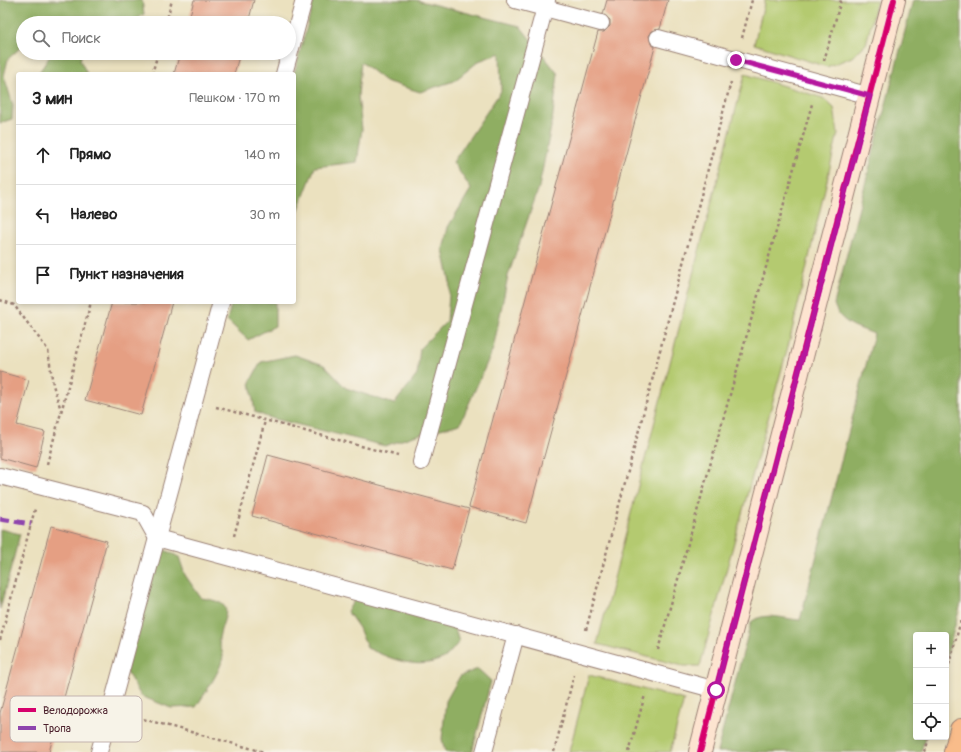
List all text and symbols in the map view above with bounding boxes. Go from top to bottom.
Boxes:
search box [16,16,296,60]
icon: search [30,27,52,49]
text: Поиск [62,29,101,48]
route end [727,51,745,69]
text: 3 мин [32,88,72,109]
text: Пешком · 170 m [189,90,280,106]
icon: ahead [32,144,54,166]
text: Прямо [70,145,111,164]
text: 140 m [244,147,280,163]
icon: left [32,204,54,226]
text: Налево [70,205,117,224]
text: 30 m [250,207,280,223]
icon: arrive [32,264,54,286]
text: Пункт назначения [70,265,184,284]
map controls [913,632,949,740]
button: + [913,632,949,668]
button: − [913,668,949,704]
route start [707,681,725,699]
legend [10,696,142,742]
text: Велодорожка [43,704,108,717]
button: locate [913,704,949,740]
text: Тропа [43,722,71,735]

